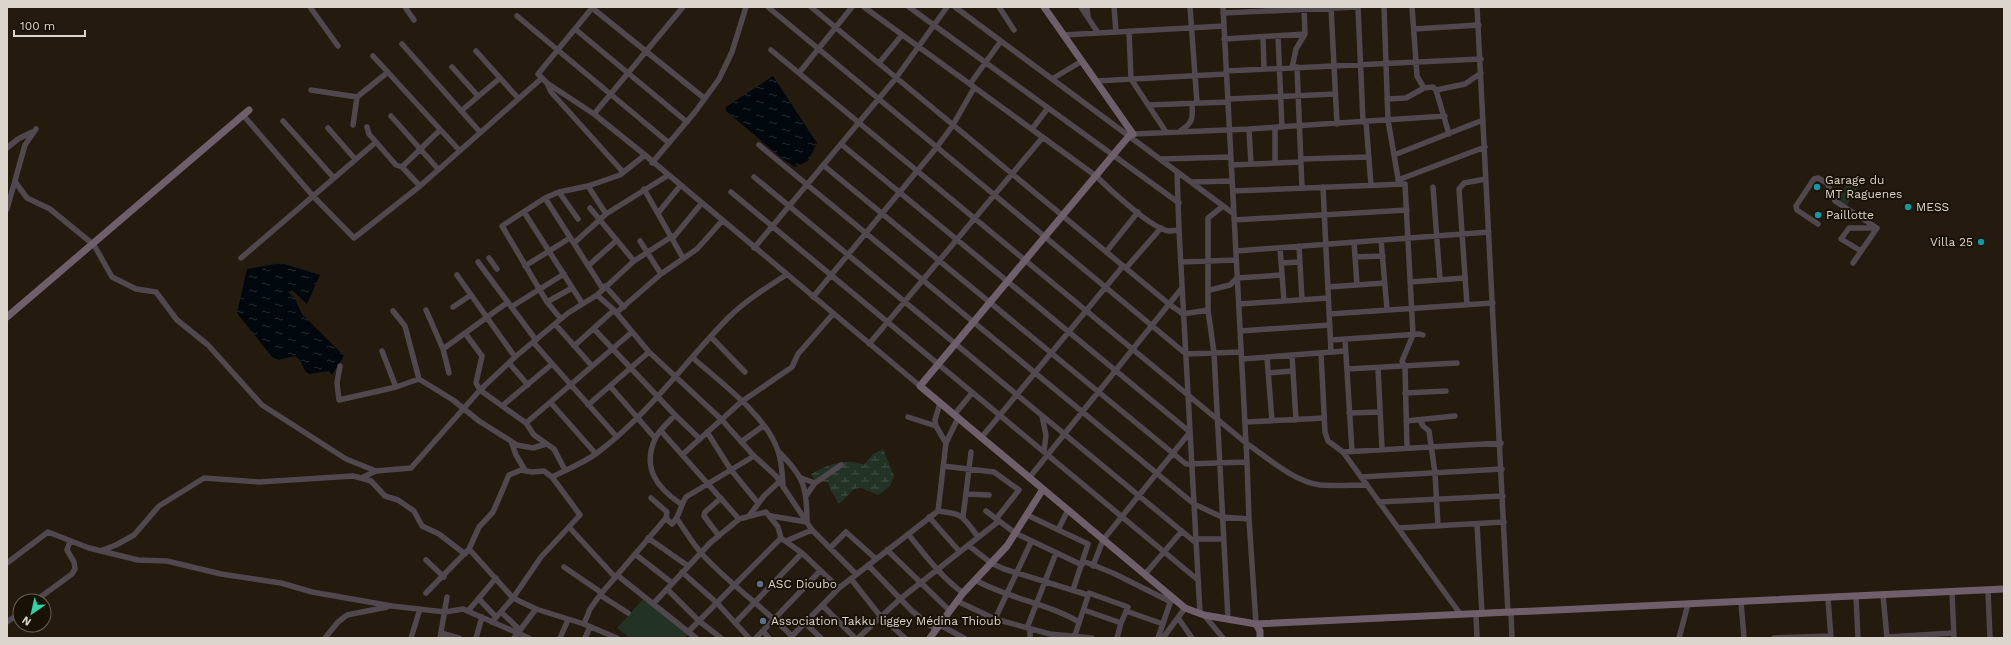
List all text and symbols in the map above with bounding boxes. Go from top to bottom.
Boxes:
scale bar [14,12,85,38]
text: 100 m [20,19,55,33]
place label: Garage du MT Raguenes [1825,173,1902,201]
marker: Garage du MT Raguenes [1812,182,1822,192]
place label: MESS [1916,200,1949,214]
marker: MESS [1903,202,1913,212]
place label: Paillotte [1826,208,1874,222]
marker: Paillotte [1813,210,1823,220]
place label: Villa 25 [1930,235,1973,249]
marker: Villa 25 [1976,237,1986,247]
place label: ASC Dioubo [768,577,837,591]
marker: ASC Dioubo [755,579,765,589]
north arrow [12,593,52,633]
text: N [20,613,34,629]
place label: Association Takku liggey Médina Thioub [771,614,1001,628]
marker: Association Takku liggey Médina Thioub [758,616,768,626]

